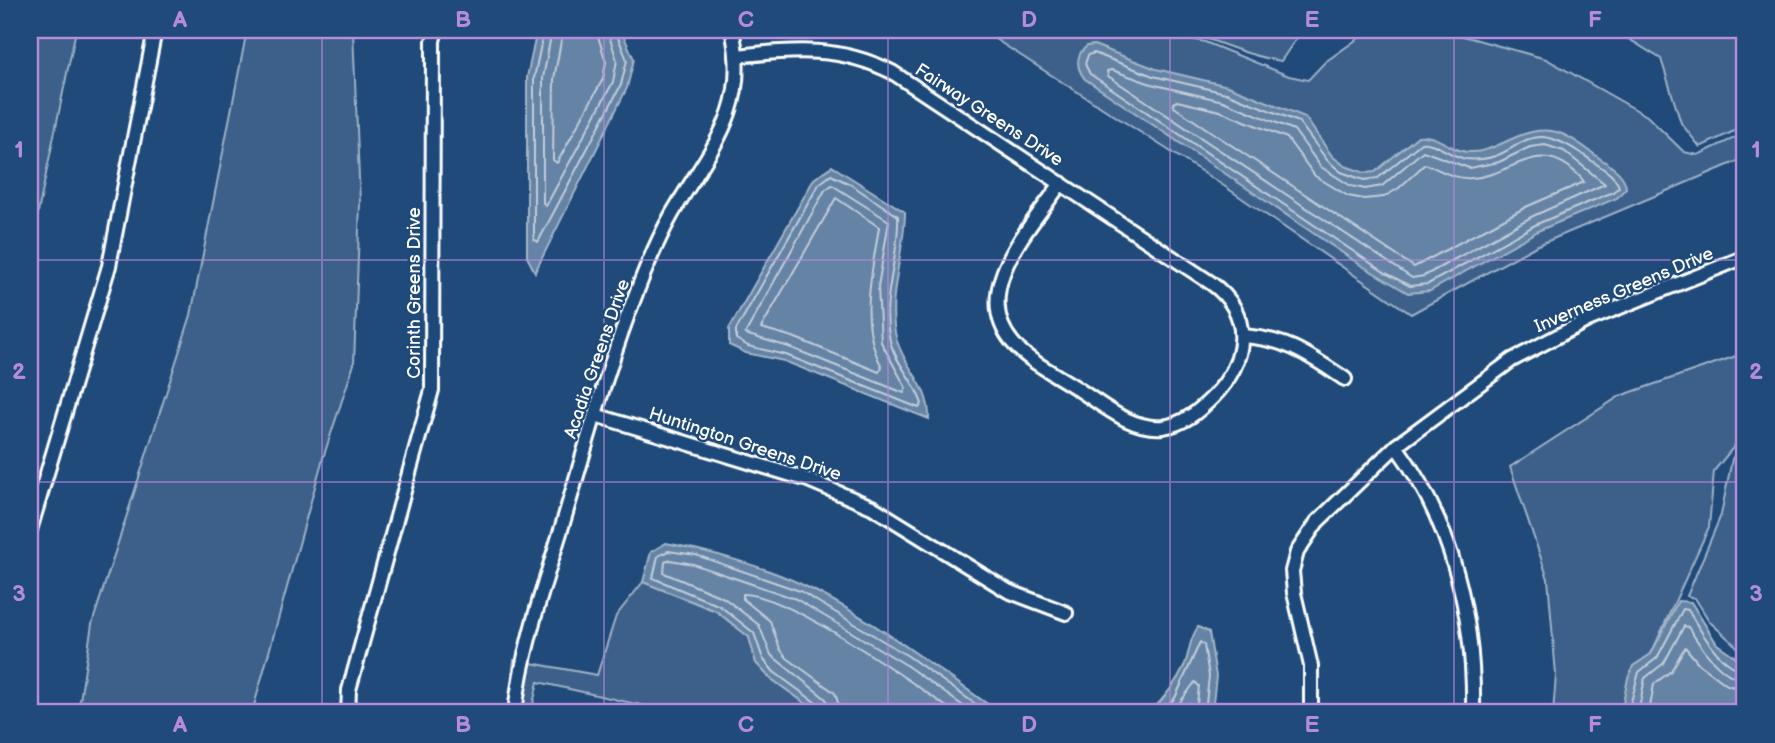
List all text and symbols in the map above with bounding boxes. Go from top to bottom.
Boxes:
text: A [172,6,188,34]
text: B [455,6,471,34]
text: C [738,6,754,34]
text: D [1021,6,1037,34]
text: E [1305,6,1320,34]
text: F [1588,6,1602,34]
street label: Fairway Greens Drive [911,59,1067,171]
text: 1 [14,136,24,164]
text: 1 [1751,136,1761,164]
street label: Corinth Greens Drive [404,207,425,379]
street label: Inverness Greens Drive [1531,243,1717,337]
street label: Acadia Greens Drive [560,276,634,441]
text: 2 [12,358,26,386]
text: 2 [1749,358,1763,386]
street label: Huntington Greens Drive [646,403,844,485]
text: 3 [12,580,26,608]
text: 3 [1749,580,1763,608]
text: A [172,711,188,739]
text: B [455,711,471,739]
text: C [738,711,754,739]
text: D [1021,711,1037,739]
text: E [1305,711,1320,739]
text: F [1588,711,1602,739]

